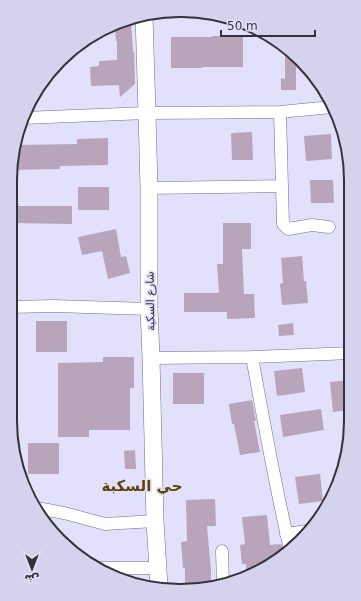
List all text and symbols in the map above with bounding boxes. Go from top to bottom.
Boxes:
scale bar [221,12,315,38]
text: 50 m [227,19,258,33]
street label: شارع السكبة [143,271,158,331]
district label: حي السكبة [101,477,183,495]
north arrow [12,549,52,589]
text: ش [24,572,40,585]

